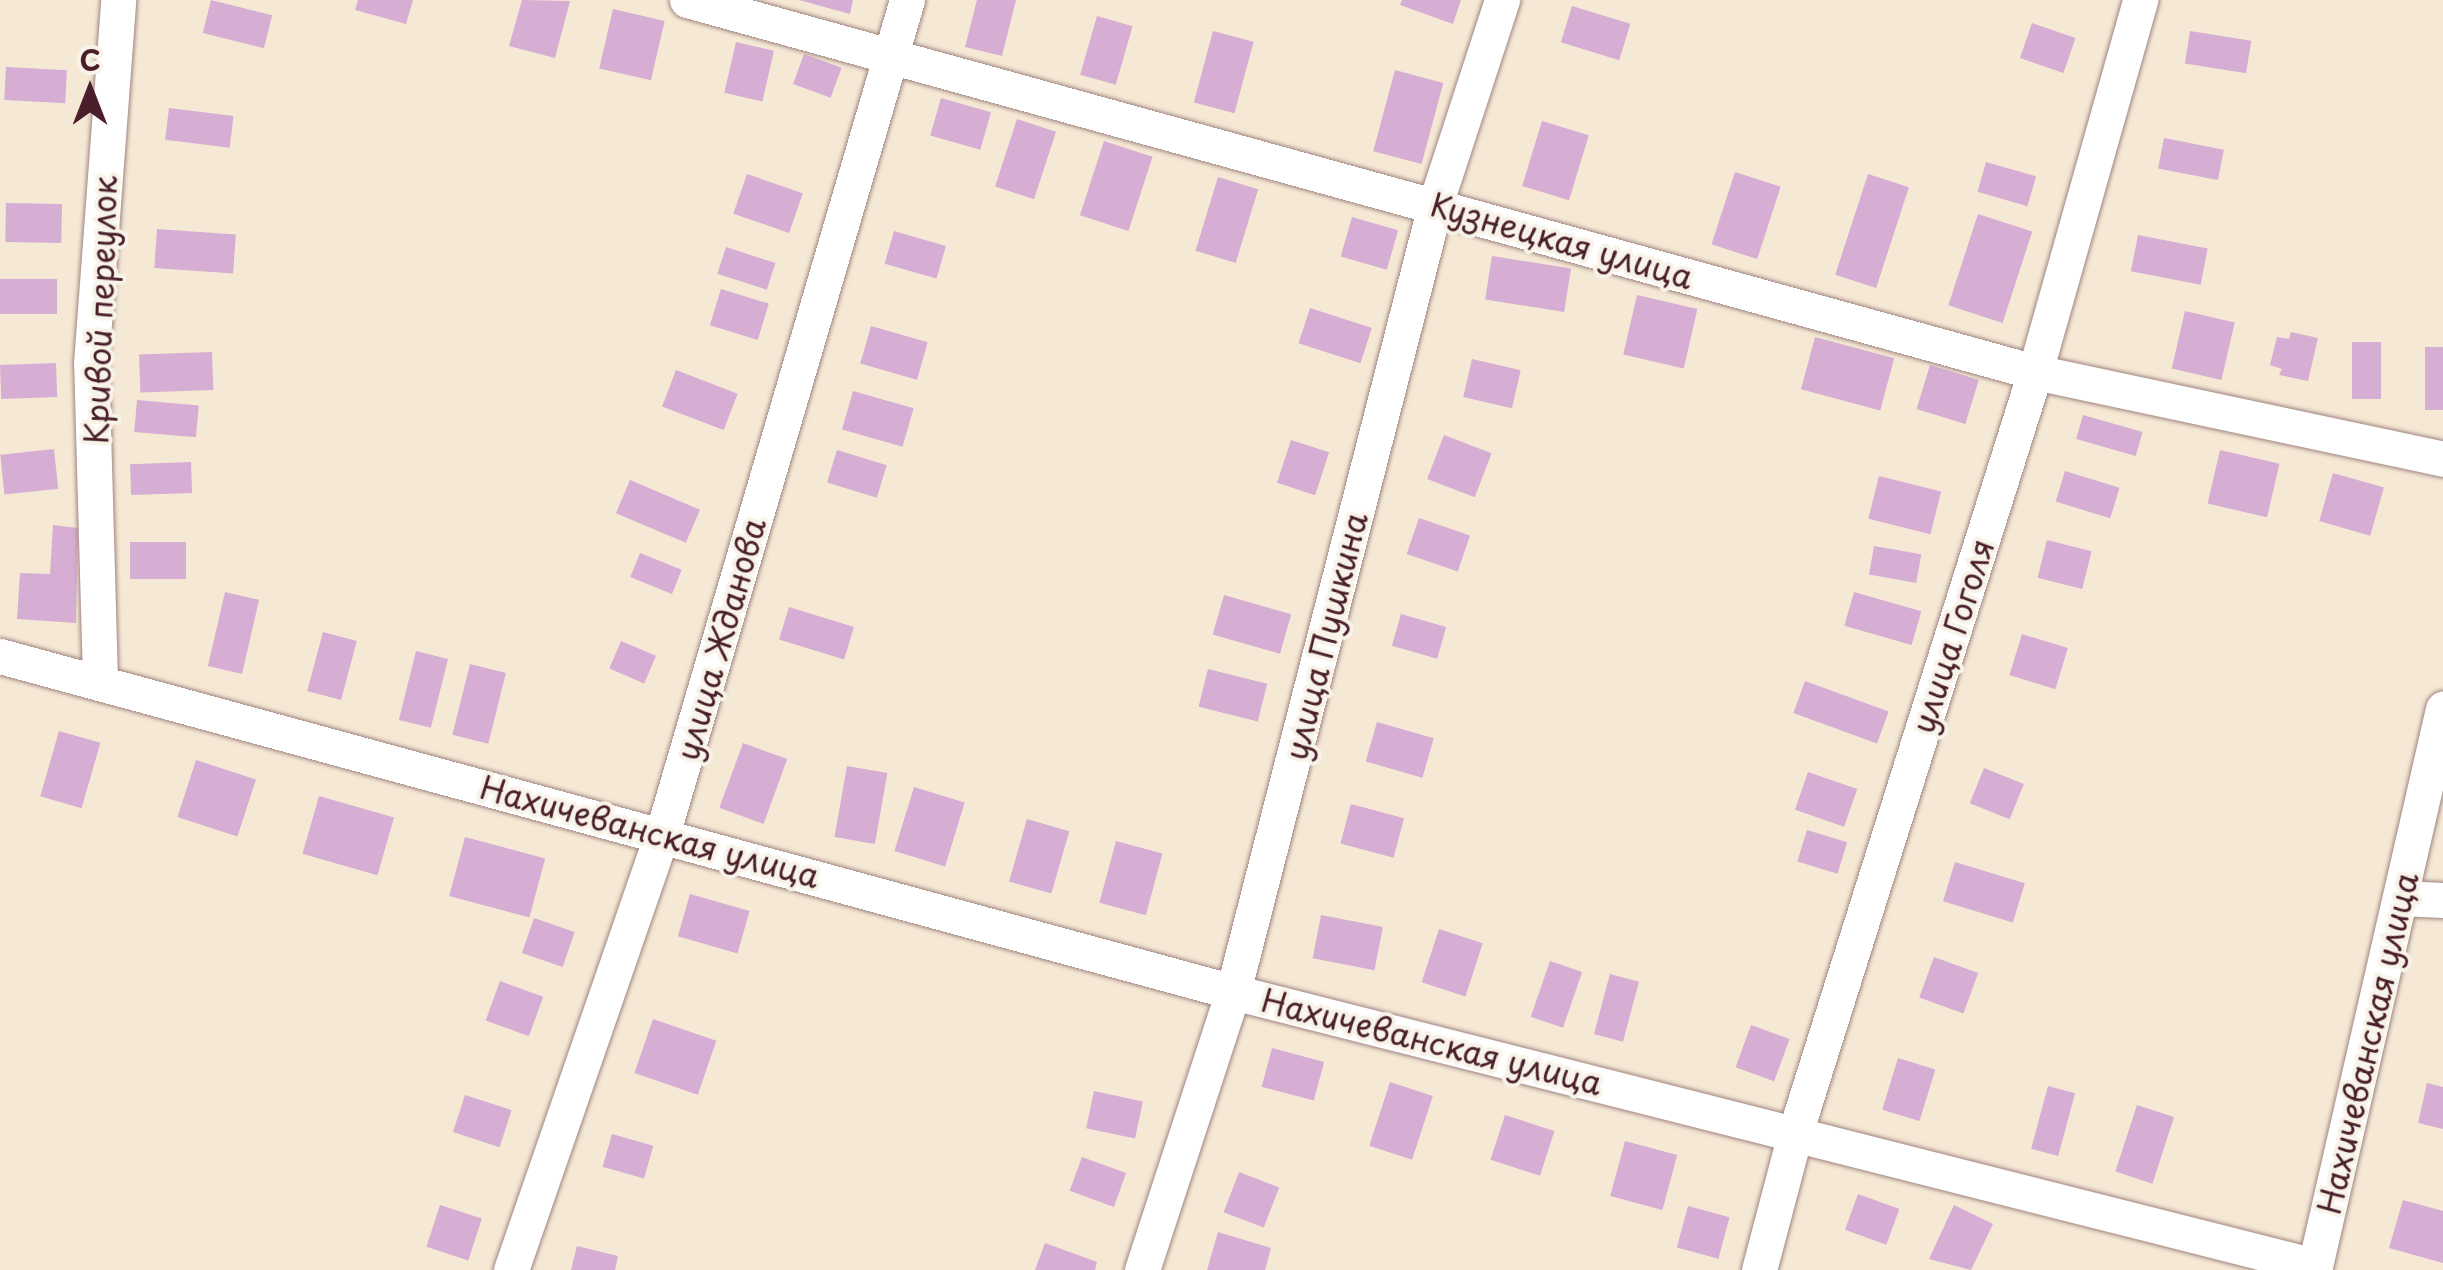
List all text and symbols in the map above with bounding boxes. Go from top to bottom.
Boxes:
text: С [79,38,101,81]
north arrow [40,40,140,140]
street label: Кривой переулок [76,175,124,445]
street label: Кузнецкая улица [1426,184,1698,296]
street label: улица Пушкина [1275,507,1375,765]
street label: улица Жданова [667,513,773,765]
street label: улица Гоголя [1902,533,2002,739]
street label: Нахичеванская улица [475,767,825,895]
street label: Нахичеванская улица [2309,867,2425,1219]
street label: Нахичеванская улица [1257,980,1607,1102]

